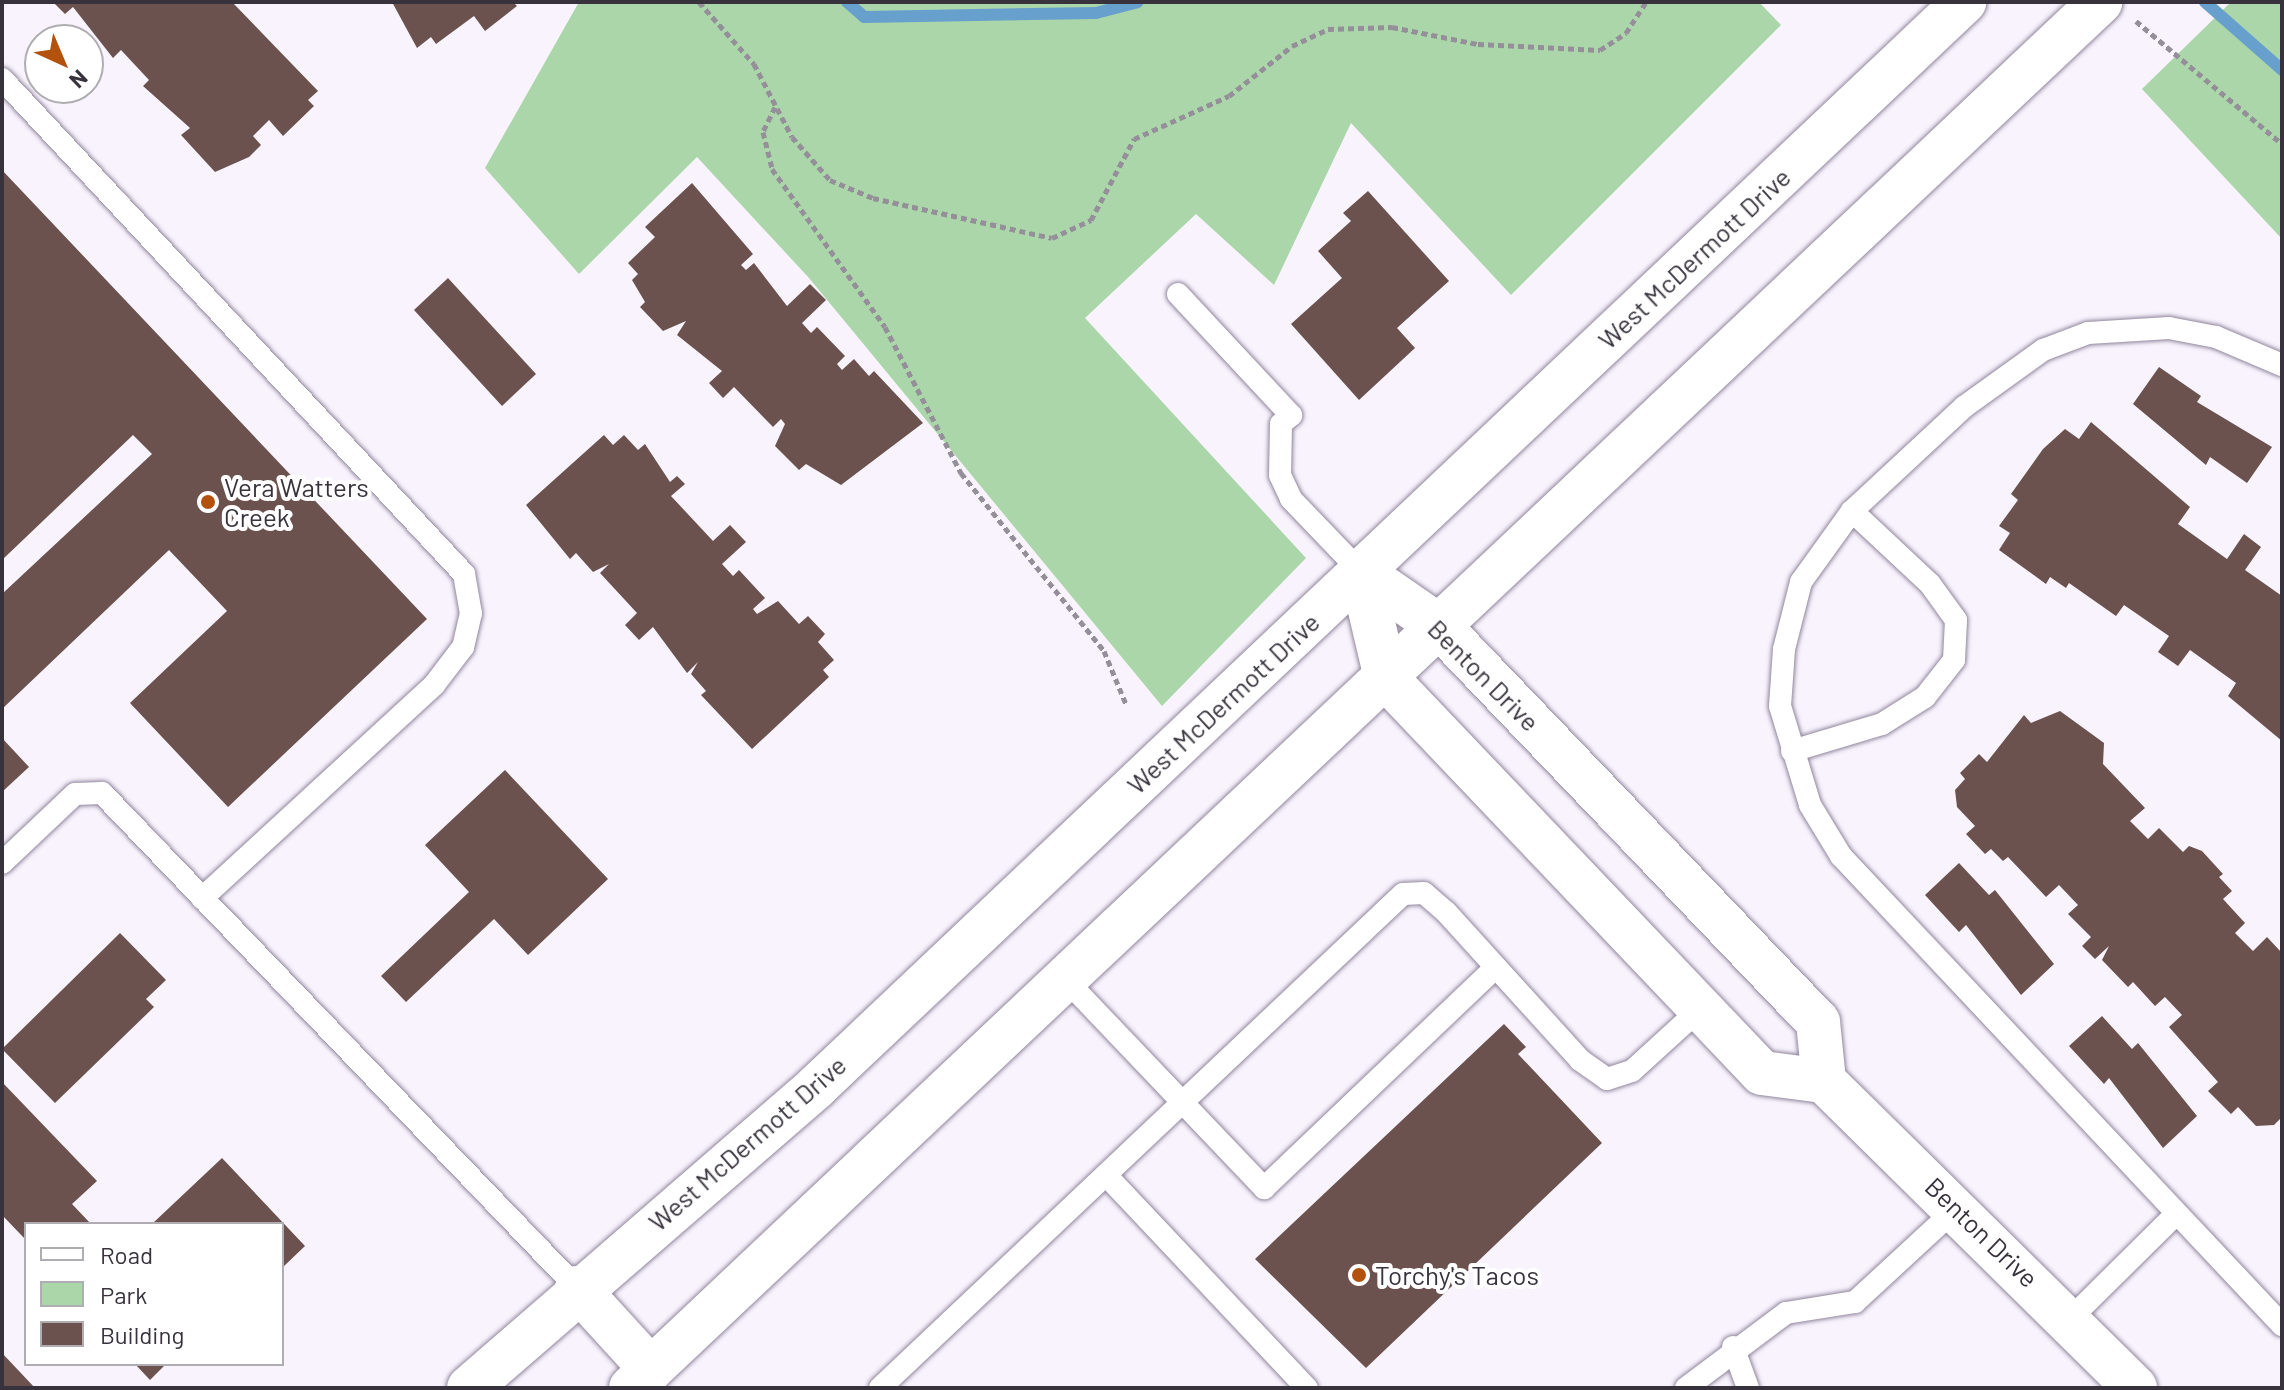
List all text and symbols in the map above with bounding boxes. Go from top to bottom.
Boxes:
north arrow [24,24,104,104]
text: N [65,65,94,94]
street label: West McDermott Drive [1591,161,1797,355]
place label: Vera Watters Creek [224,471,369,532]
marker: Vera Watters Creek [199,493,217,511]
street label: West McDermott Drive [1120,606,1326,800]
street label: Benton Drive [1422,613,1546,737]
street label: West McDermott Drive [642,1049,852,1237]
street label: Benton Drive [1919,1171,2045,1293]
legend [24,1222,284,1366]
text: Road [100,1240,153,1269]
place label: Torchy's Tacos [1375,1259,1539,1291]
marker: Torchy's Tacos [1350,1266,1368,1284]
text: Park [100,1280,147,1309]
text: Building [100,1320,184,1349]

